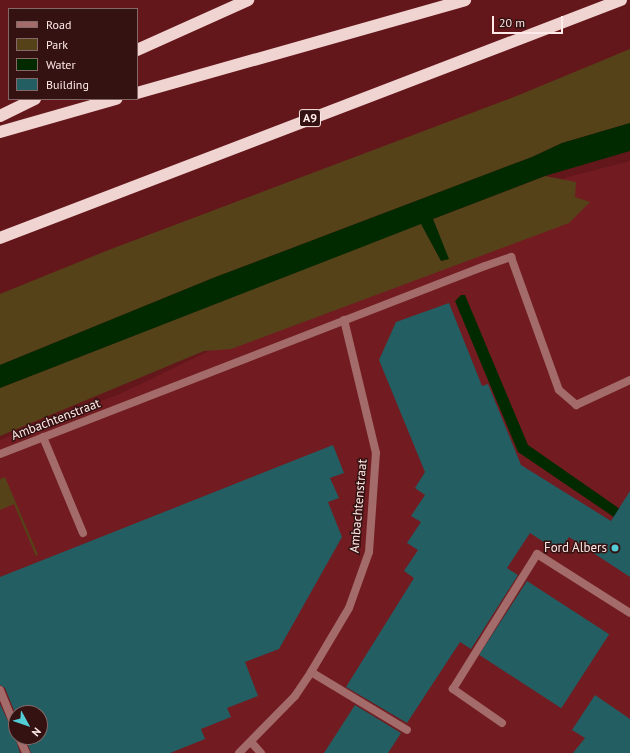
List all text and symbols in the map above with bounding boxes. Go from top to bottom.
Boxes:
legend [8,8,138,100]
scale bar [494,8,565,34]
text: 20 m [499,15,525,30]
text: Road [46,17,71,32]
text: Park [46,37,68,52]
text: Water [46,57,76,72]
text: Building [46,77,89,92]
road number: A9 [298,108,322,128]
street label: Ambachtenstraat [9,396,103,444]
street label: Ambachtenstraat [347,458,371,554]
place label: Ford Albers [544,540,607,556]
marker: Ford Albers [610,543,620,553]
north arrow [8,705,48,745]
text: N [29,725,44,739]

